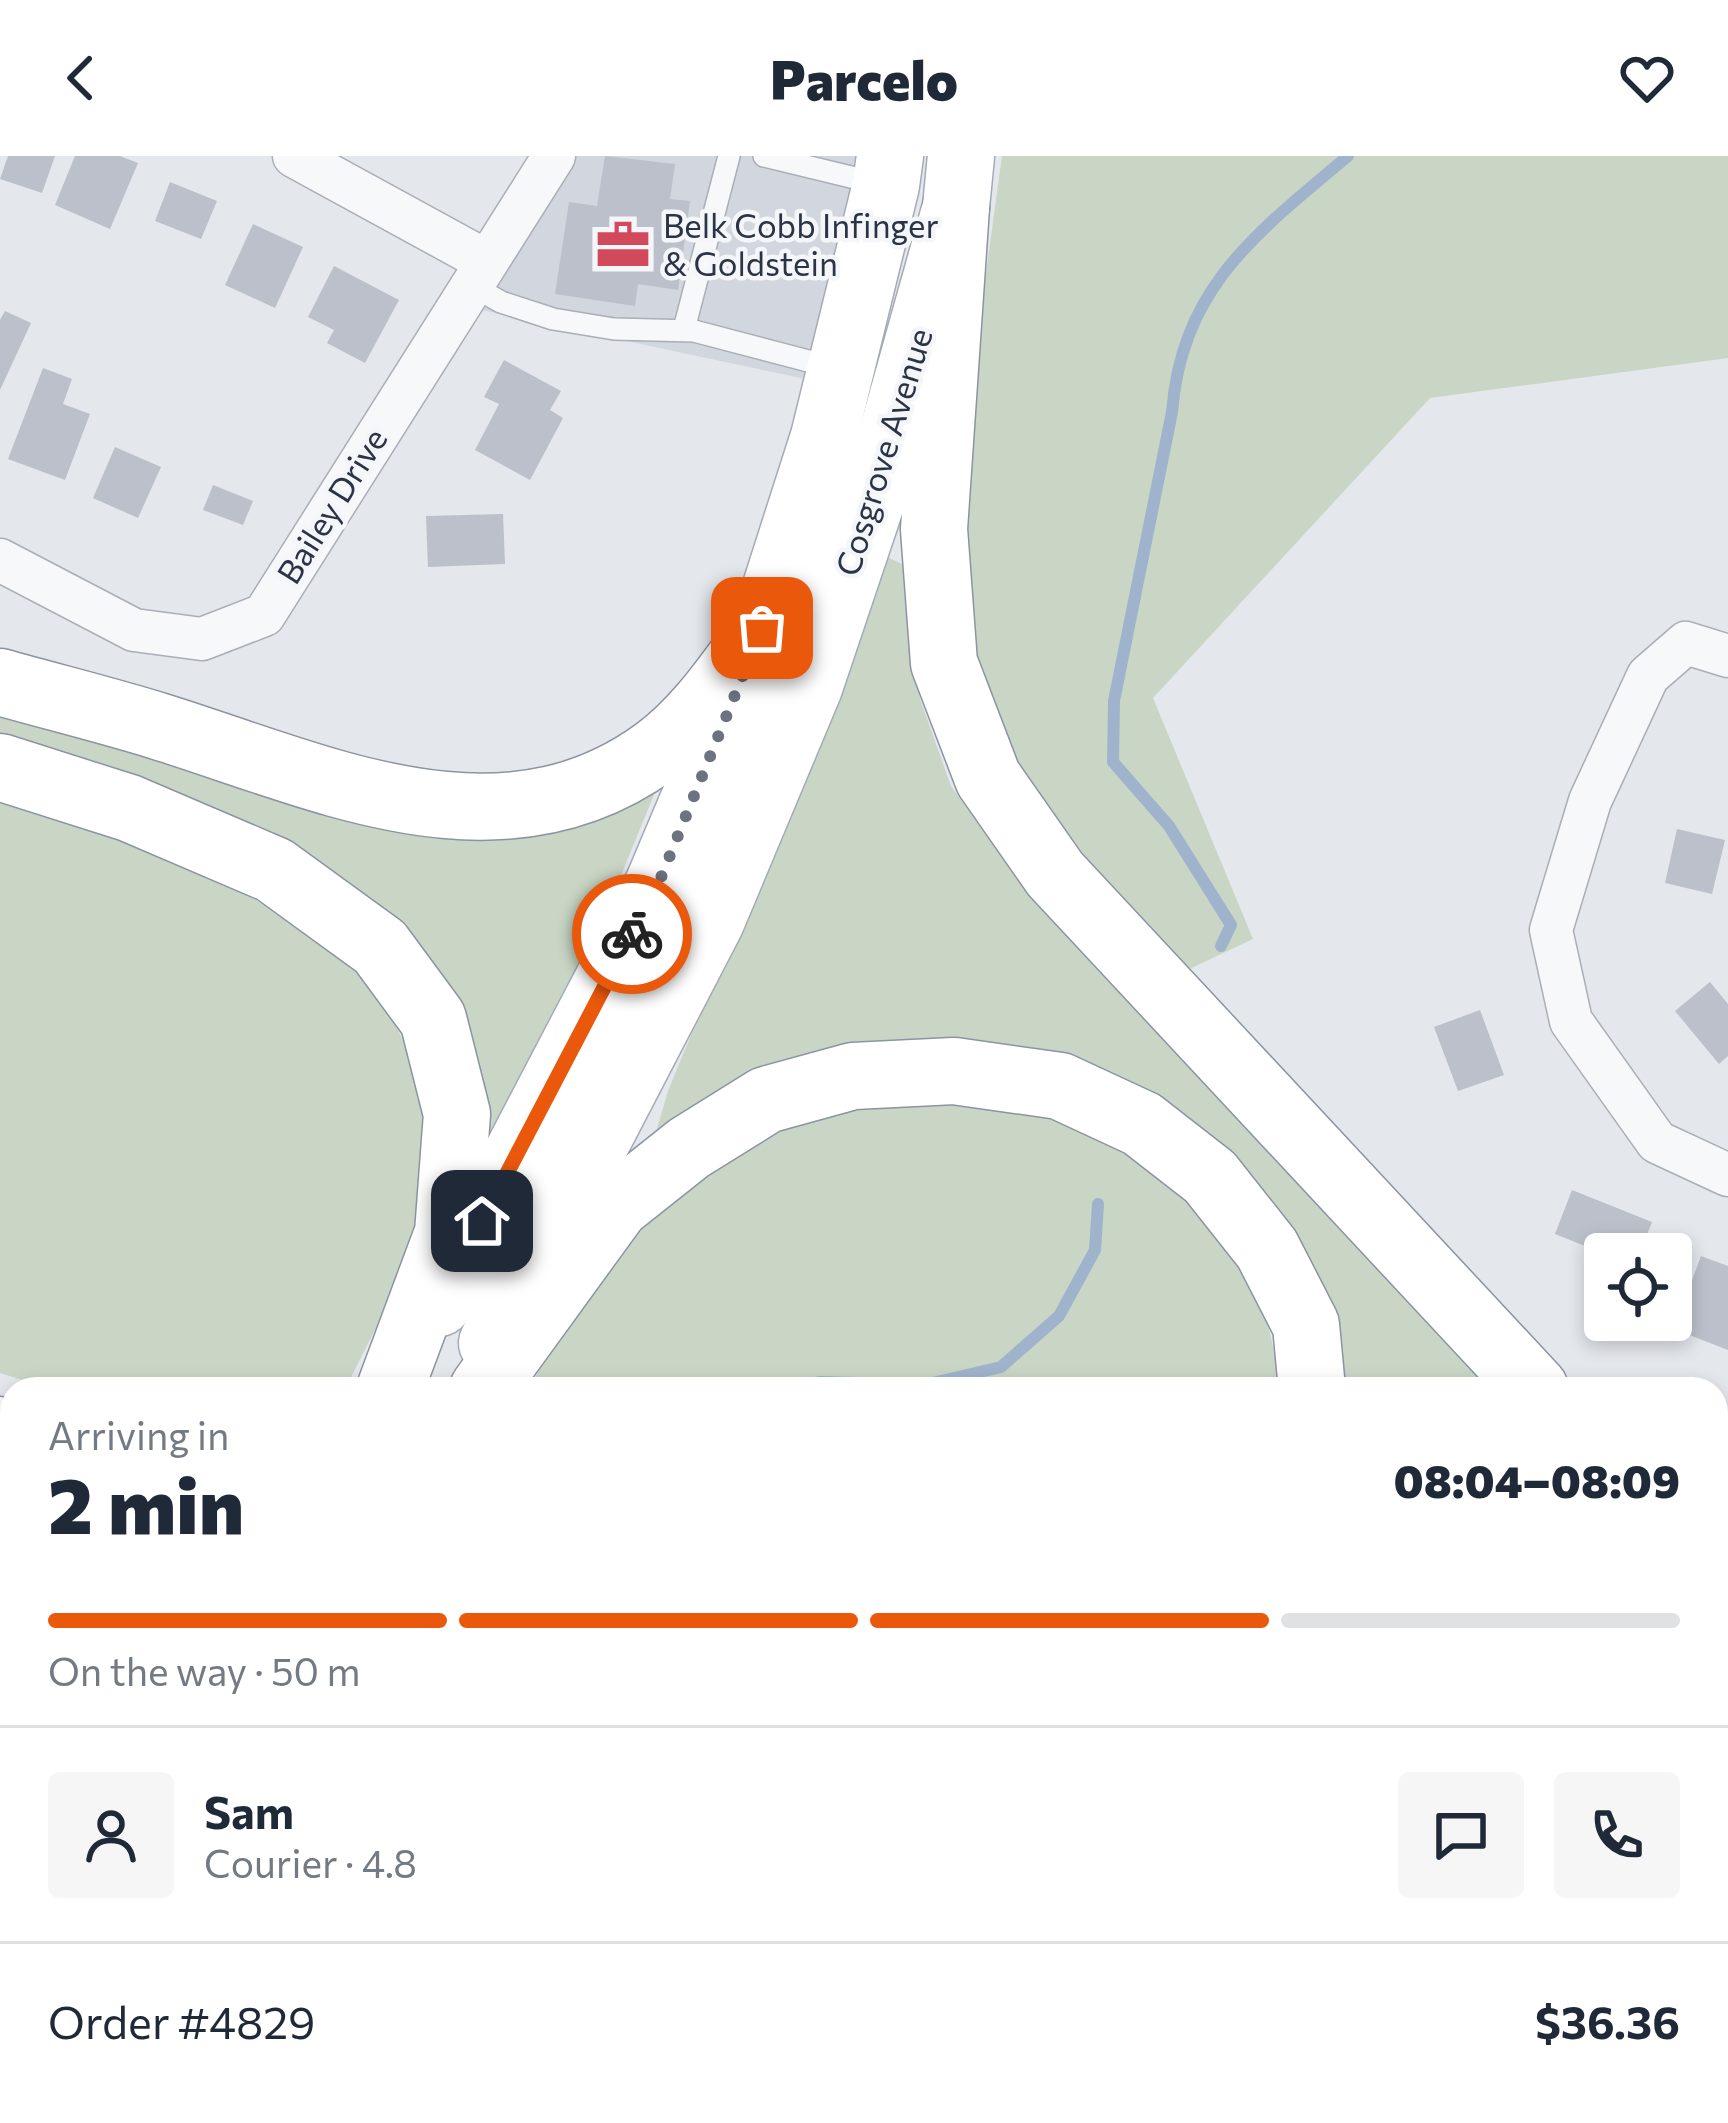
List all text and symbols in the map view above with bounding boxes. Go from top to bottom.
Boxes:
icon: back [48,45,114,111]
text: Parcelo [770,45,958,111]
icon: heart [1614,45,1680,111]
place label: Belk Cobb Infinger & Goldstein [663,204,939,283]
office icon: Belk Cobb Infinger & Goldstein [594,216,652,274]
street label: Cosgrove Avenue [825,323,940,580]
street label: Bailey Drive [267,420,395,590]
pin [711,577,813,679]
icon: bag [729,595,795,661]
courier [572,874,692,994]
icon: bike [599,901,665,967]
pin [431,1170,533,1272]
icon: home [449,1188,515,1254]
map controls [1584,1233,1692,1341]
button: locate [1584,1233,1692,1341]
text: Arriving in [48,1410,229,1458]
text: 08:04–08:09 [1393,1452,1680,1507]
text: 2 min [48,1455,244,1550]
text: On the way · 50 m [48,1646,361,1694]
button: person [48,1772,174,1898]
button: chat [1398,1772,1524,1898]
button: phone [1554,1772,1680,1898]
text: Sam [204,1783,294,1838]
text: Courier · 4.8 [204,1838,417,1886]
text: Order #4829 [48,1993,315,2048]
text: $36.36 [1535,1993,1680,2048]

